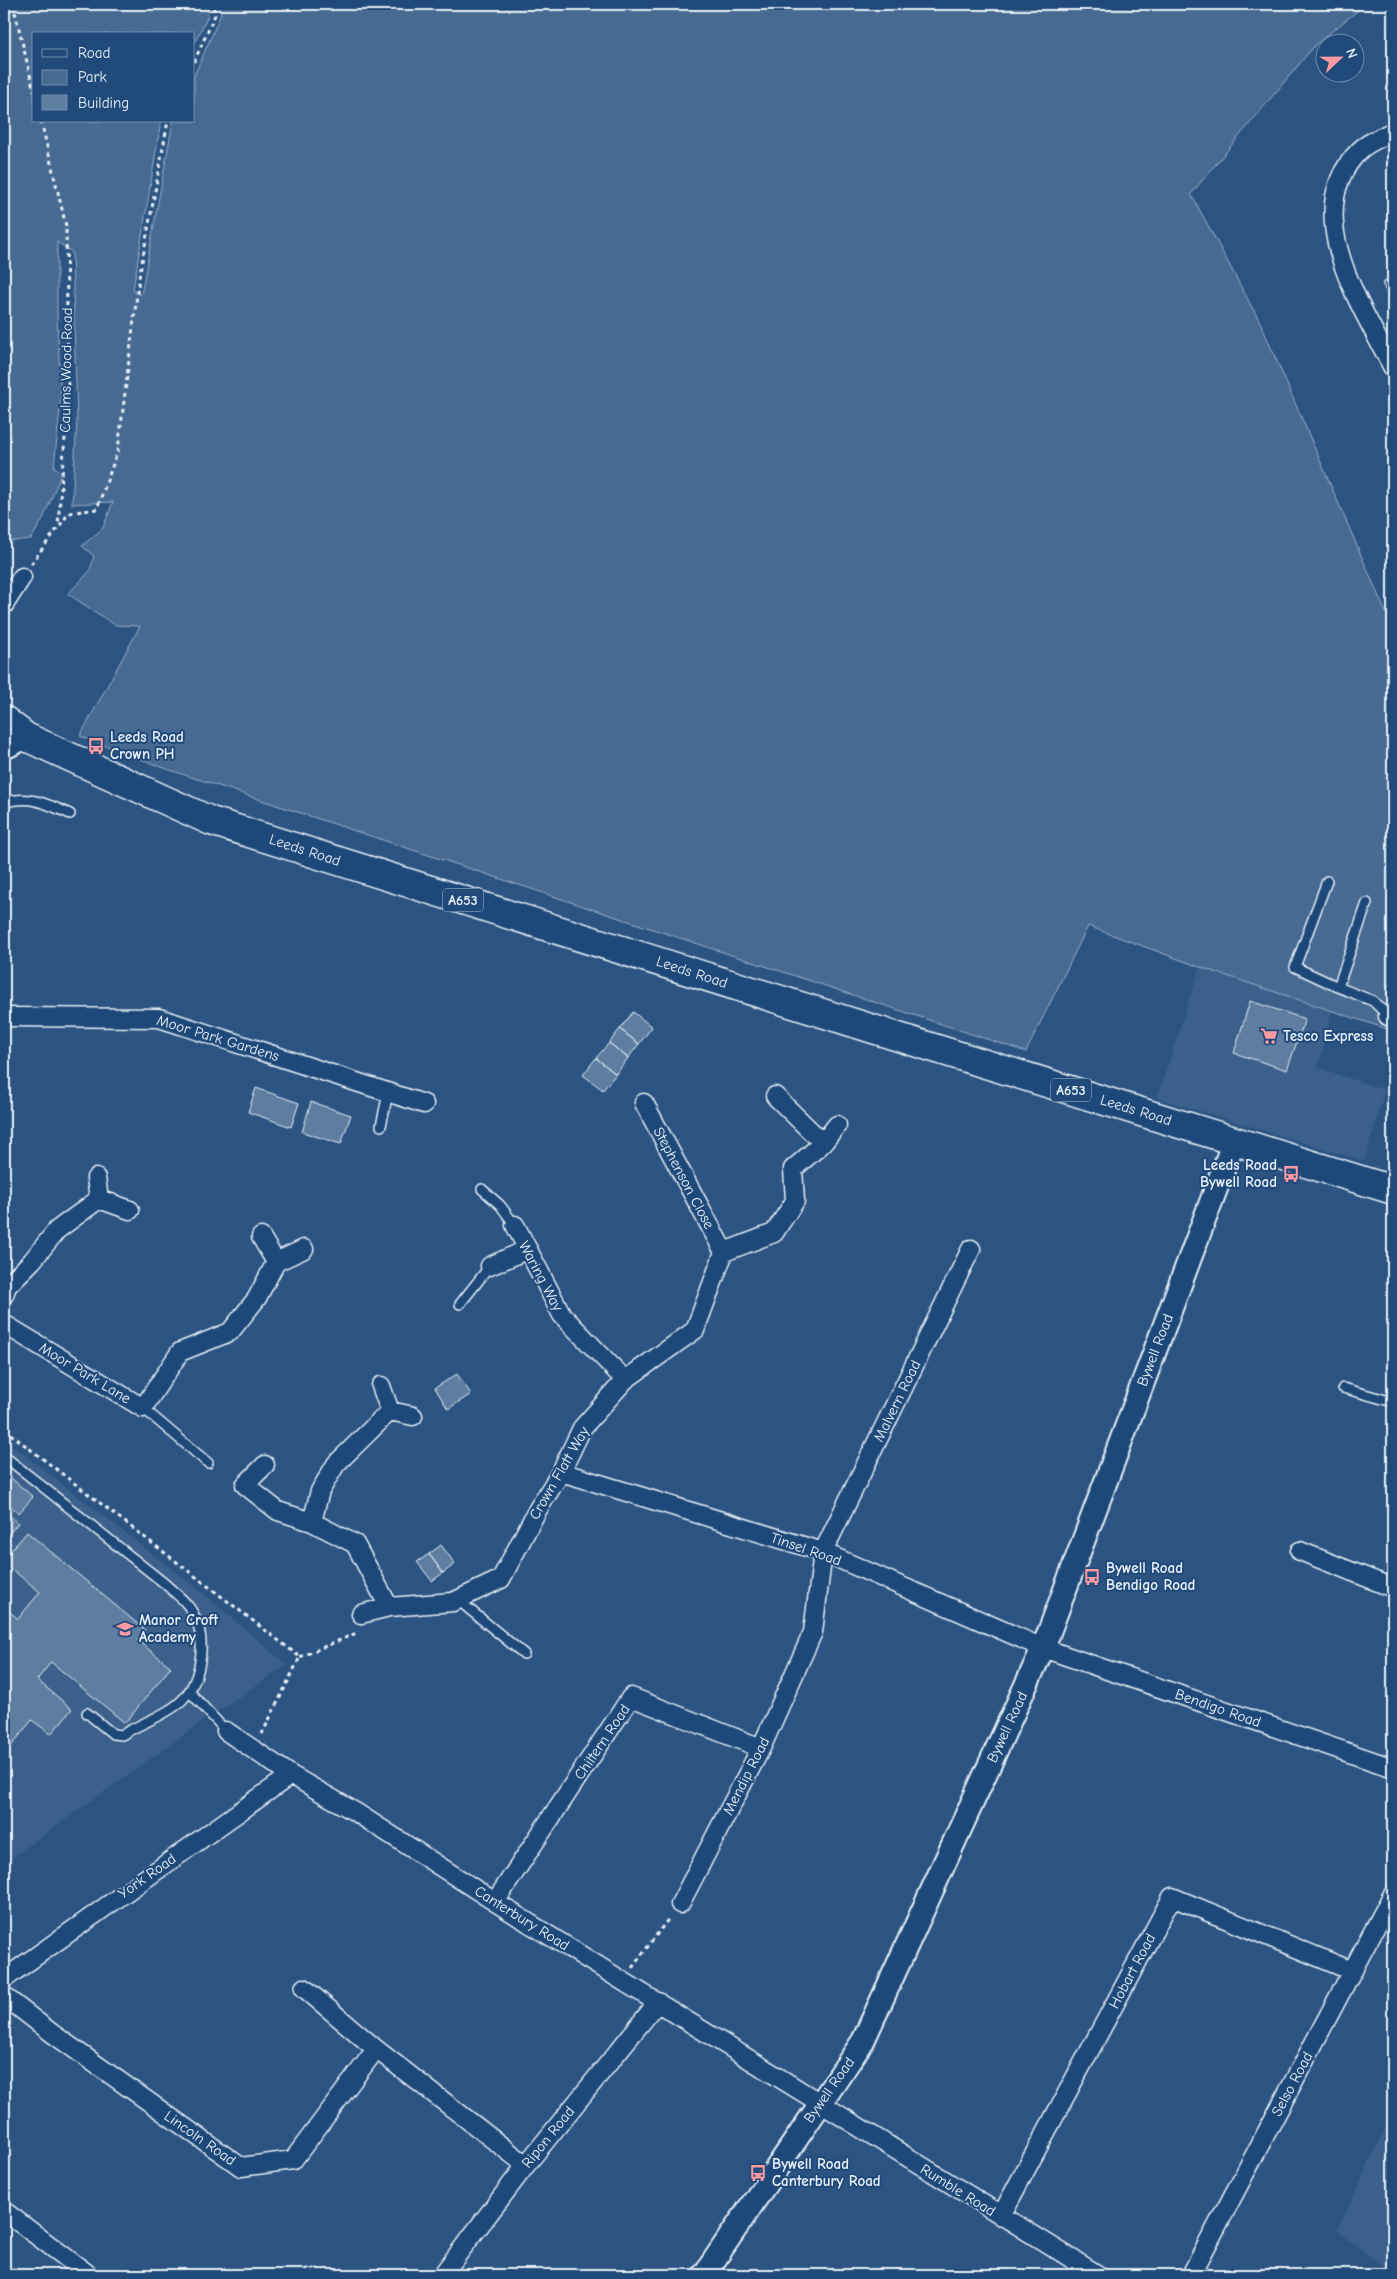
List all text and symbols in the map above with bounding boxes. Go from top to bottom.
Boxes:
legend [32,32,195,122]
north arrow [1314,32,1364,82]
text: Road [78,44,110,62]
text: N [1342,46,1361,61]
text: Park [78,68,107,86]
text: Building [78,94,129,112]
street label: Caulms Wood Road [56,307,76,433]
place label: Leeds Road Crown PH [110,728,184,763]
bus stop icon: Leeds Road Crown PH [86,736,106,756]
street label: Leeds Road [267,830,343,870]
road number: A653 [443,888,483,912]
street label: Leeds Road [654,952,730,992]
street label: Moor Park Gardens [155,1011,281,1065]
supermarket icon: Tesco Express [1259,1026,1279,1046]
place label: Tesco Express [1283,1027,1373,1045]
road number: A653 [1051,1078,1091,1102]
street label: Leeds Road [1098,1091,1174,1129]
street label: Stephenson Close [650,1124,719,1233]
place label: Leeds Road Bywell Road [1200,1156,1277,1191]
bus stop icon: Leeds Road Bywell Road [1281,1164,1301,1184]
street label: Waring Way [515,1238,567,1314]
street label: Bywell Road [1133,1311,1177,1389]
street label: Moor Park Lane [36,1339,135,1408]
street label: Malvern Road [869,1357,925,1445]
street label: Crown Flatt Way [525,1423,593,1523]
street label: Tinsel Road [768,1528,844,1570]
place label: Bywell Road Bendigo Road [1106,1559,1195,1594]
bus stop icon: Bywell Road Bendigo Road [1082,1567,1102,1587]
place label: Manor Croft Academy [139,1611,219,1646]
school or university icon: Manor Croft Academy [115,1619,135,1639]
street label: Bendigo Road [1173,1685,1263,1731]
street label: Bywell Road [983,1689,1031,1765]
street label: Chiltern Road [570,1701,634,1783]
street label: Mendip Road [719,1734,773,1818]
street label: York Road [115,1850,179,1902]
street label: Canterbury Road [471,1882,573,1954]
street label: Hobart Road [1105,1930,1159,2012]
street label: Selso Road [1267,2049,1317,2119]
street label: Bywell Road [800,2054,858,2126]
street label: Ripon Road [518,2103,578,2171]
street label: Lincoln Road [161,2107,239,2169]
place label: Bywell Road Canterbury Road [772,2155,881,2190]
street label: Rumble Road [917,2160,999,2220]
bus stop icon: Bywell Road Canterbury Road [748,2163,768,2183]

